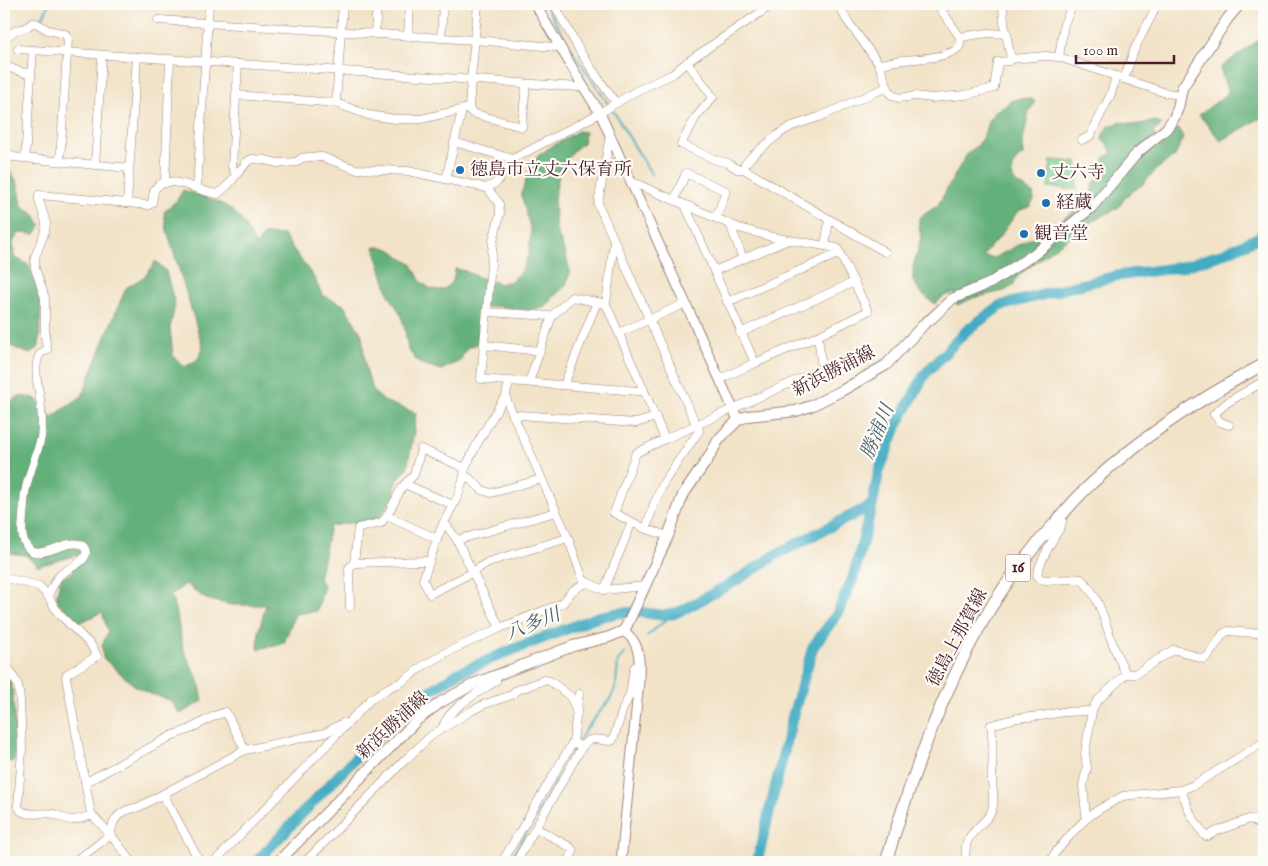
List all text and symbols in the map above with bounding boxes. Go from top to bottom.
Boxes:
scale bar [1076,32,1173,64]
text: 100 m [1083,41,1119,60]
place label: 徳島市立丈六保育所 [470,159,632,182]
place label: 丈六寺 [1051,162,1105,185]
marker: 徳島市立丈六保育所 [454,164,466,176]
marker: 丈六寺 [1035,167,1047,179]
place label: 経蔵 [1056,192,1092,215]
marker: 経蔵 [1040,197,1052,209]
place label: 観音堂 [1034,223,1088,246]
marker: 観音堂 [1018,228,1030,240]
street label: 新浜勝浦線 [789,341,879,403]
water label: 勝浦川 [856,399,901,463]
road number: 16 [1006,554,1030,582]
street label: 徳島上那賀線 [922,585,994,691]
water label: 八多川 [502,602,566,647]
street label: 新浜勝浦線 [352,687,434,765]

